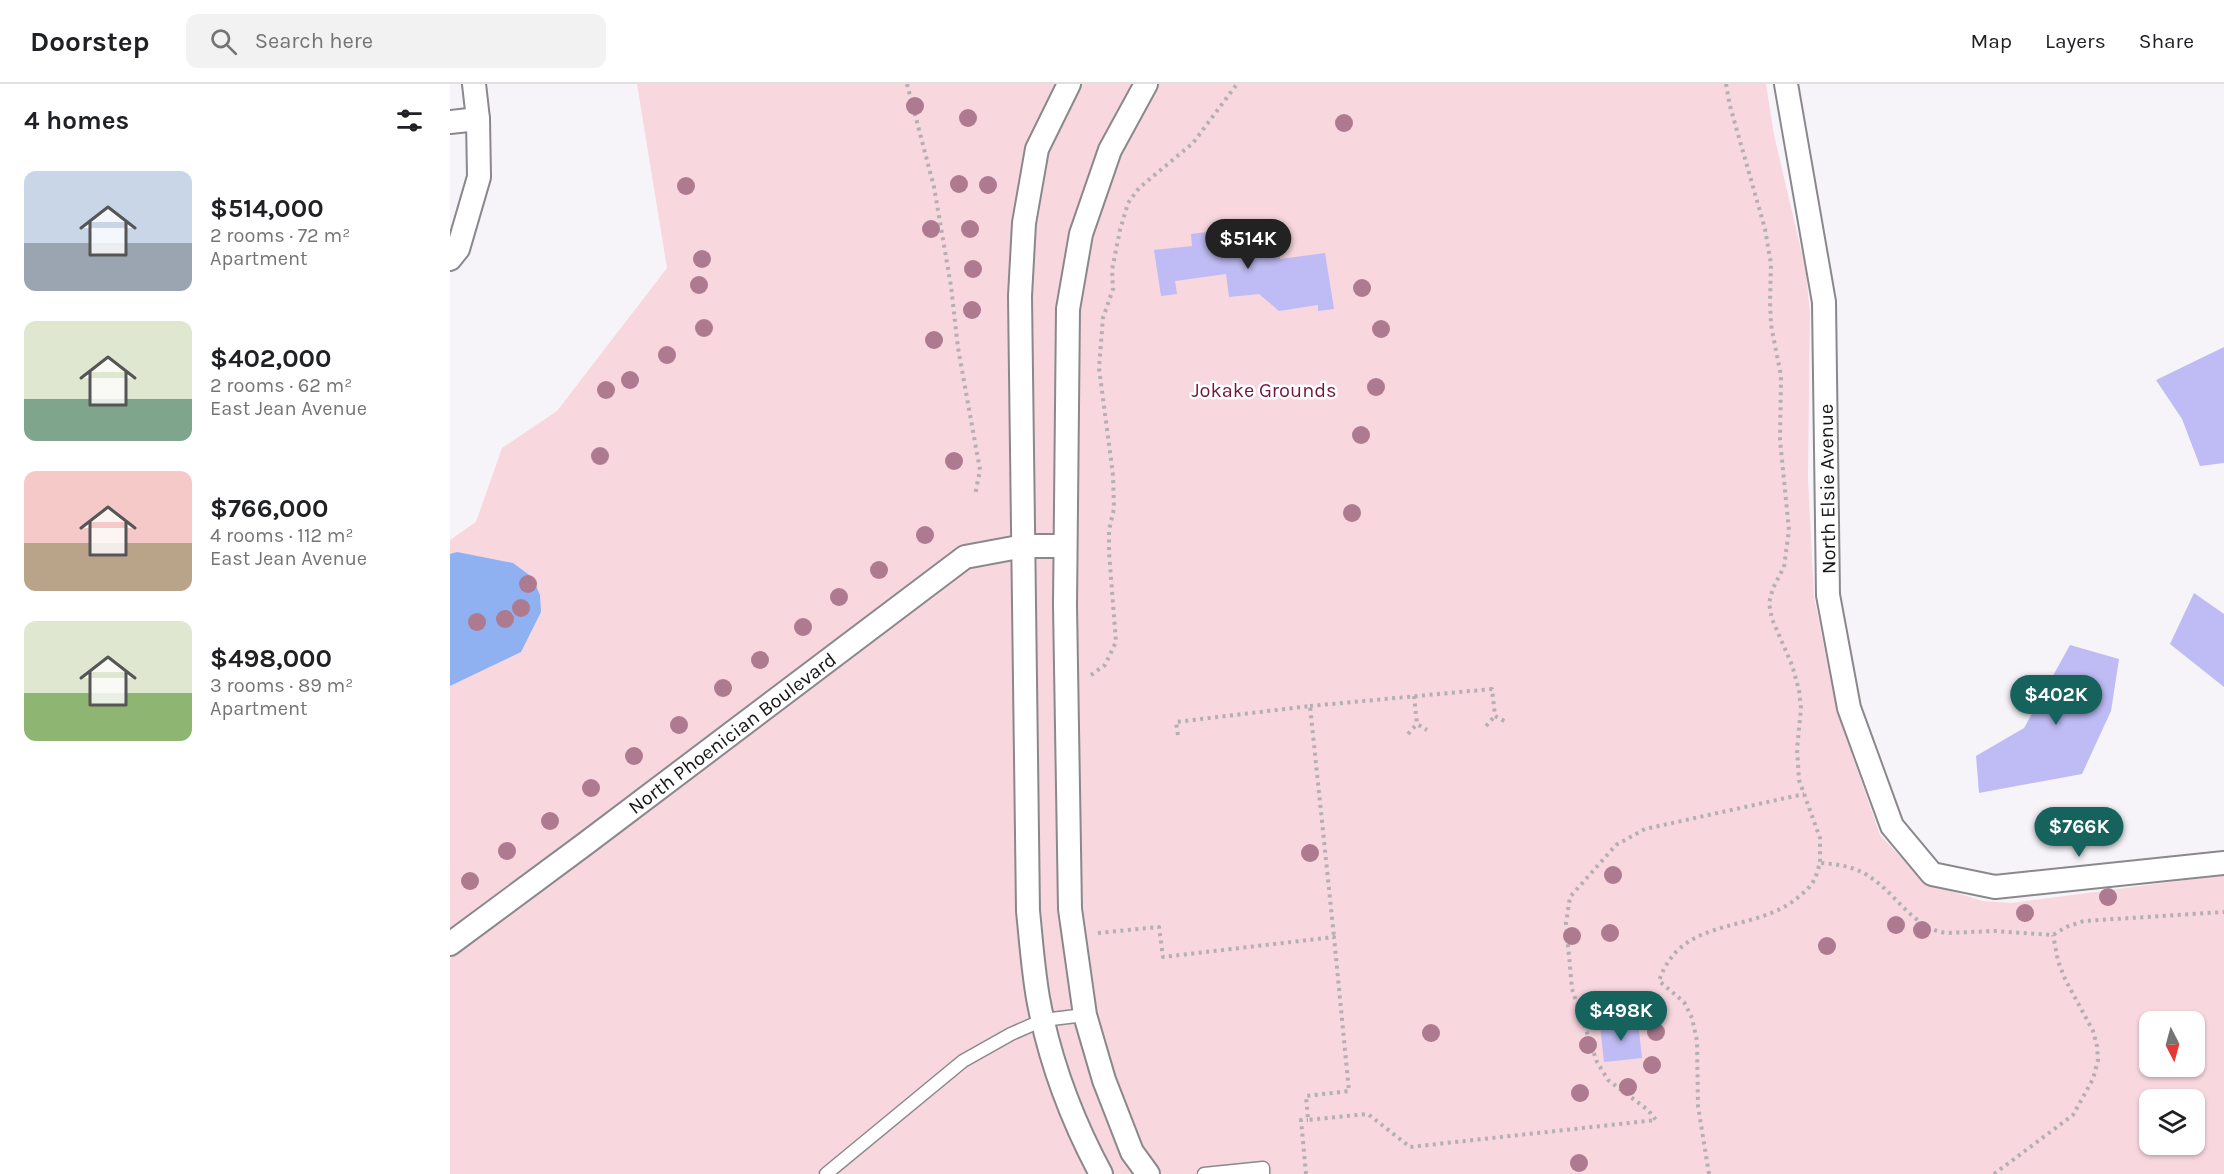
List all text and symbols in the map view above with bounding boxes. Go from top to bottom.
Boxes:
search box [186,14,606,68]
text: Doorstep [30,25,150,58]
icon: search [207,25,240,58]
text: Search here [255,28,373,54]
text: Map [1970,29,2012,53]
text: Layers [2045,29,2106,53]
text: Share [2139,29,2194,53]
icon: filters [393,104,426,137]
text: 4 homes [24,105,129,136]
text: $514,000 [210,193,324,224]
icon: home [72,195,144,267]
pin: $514K [1206,219,1290,270]
text: 2 rooms · 72 m² [210,224,350,247]
text: $514K [1219,227,1277,250]
text: Apartment [210,247,308,270]
text: $402,000 [210,343,331,374]
icon: home [72,345,144,417]
text: 2 rooms · 62 m² [210,374,352,397]
park label: Jokake Grounds [1191,379,1337,402]
text: East Jean Avenue [210,397,367,420]
street label: North Elsie Avenue [1815,404,1840,574]
text: $766,000 [210,493,328,524]
icon: home [72,495,144,567]
text: 4 rooms · 112 m² [210,524,354,547]
text: East Jean Avenue [210,547,367,570]
text: $498,000 [210,643,332,674]
icon: home [72,645,144,717]
street label: North Phoenician Boulevard [624,648,841,819]
text: 3 rooms · 89 m² [210,674,353,697]
pin: $402K [2014,675,2098,726]
text: $402K [2024,683,2088,706]
text: Apartment [210,697,308,720]
pin: $766K [2037,807,2121,858]
text: $766K [2048,815,2110,838]
pin: $498K [1579,991,1663,1042]
text: $498K [1589,999,1653,1022]
north arrow [2139,1011,2205,1077]
map controls [2139,1011,2205,1155]
button: layers [2139,1089,2205,1155]

